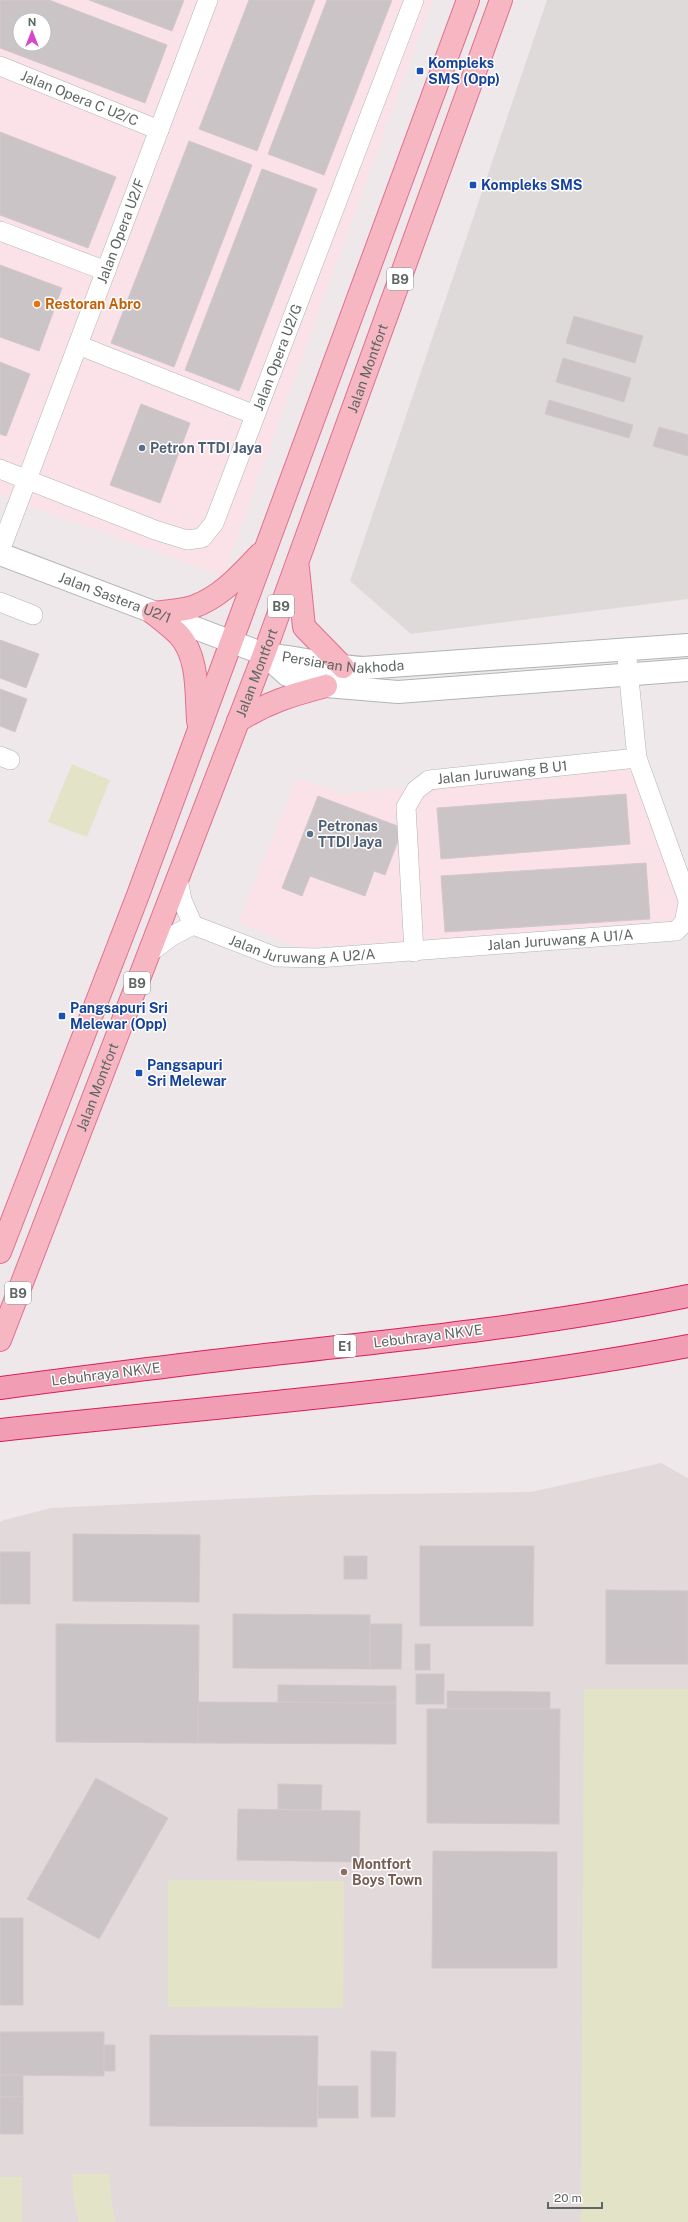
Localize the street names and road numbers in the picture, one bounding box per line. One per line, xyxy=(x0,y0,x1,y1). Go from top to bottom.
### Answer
street label: Jalan Opera C U2/C xyxy=(19,67,141,129)
street label: Jalan Opera U2/F xyxy=(94,176,148,286)
road number: B9 xyxy=(387,268,413,290)
street label: Jalan Opera U2/G xyxy=(250,302,305,413)
street label: Jalan Montfort xyxy=(344,321,391,415)
street label: Jalan Sastera U2/1 xyxy=(57,569,173,626)
road number: B9 xyxy=(268,595,294,617)
street label: Jalan Montfort xyxy=(233,626,281,719)
street label: Persiaran Nakhoda xyxy=(281,648,405,676)
street label: Jalan Juruwang B U1 xyxy=(436,757,568,787)
street label: Jalan Juruwang A U1/A xyxy=(487,926,634,953)
street label: Jalan Juruwang A U2/A xyxy=(227,932,376,966)
road number: B9 xyxy=(124,972,150,994)
street label: Jalan Montfort xyxy=(73,1041,122,1134)
road number: B9 xyxy=(5,1282,31,1304)
street label: Lebuhraya NKVE xyxy=(372,1321,484,1351)
road number: E1 xyxy=(334,1335,356,1357)
street label: Lebuhraya NKVE xyxy=(50,1359,162,1389)

